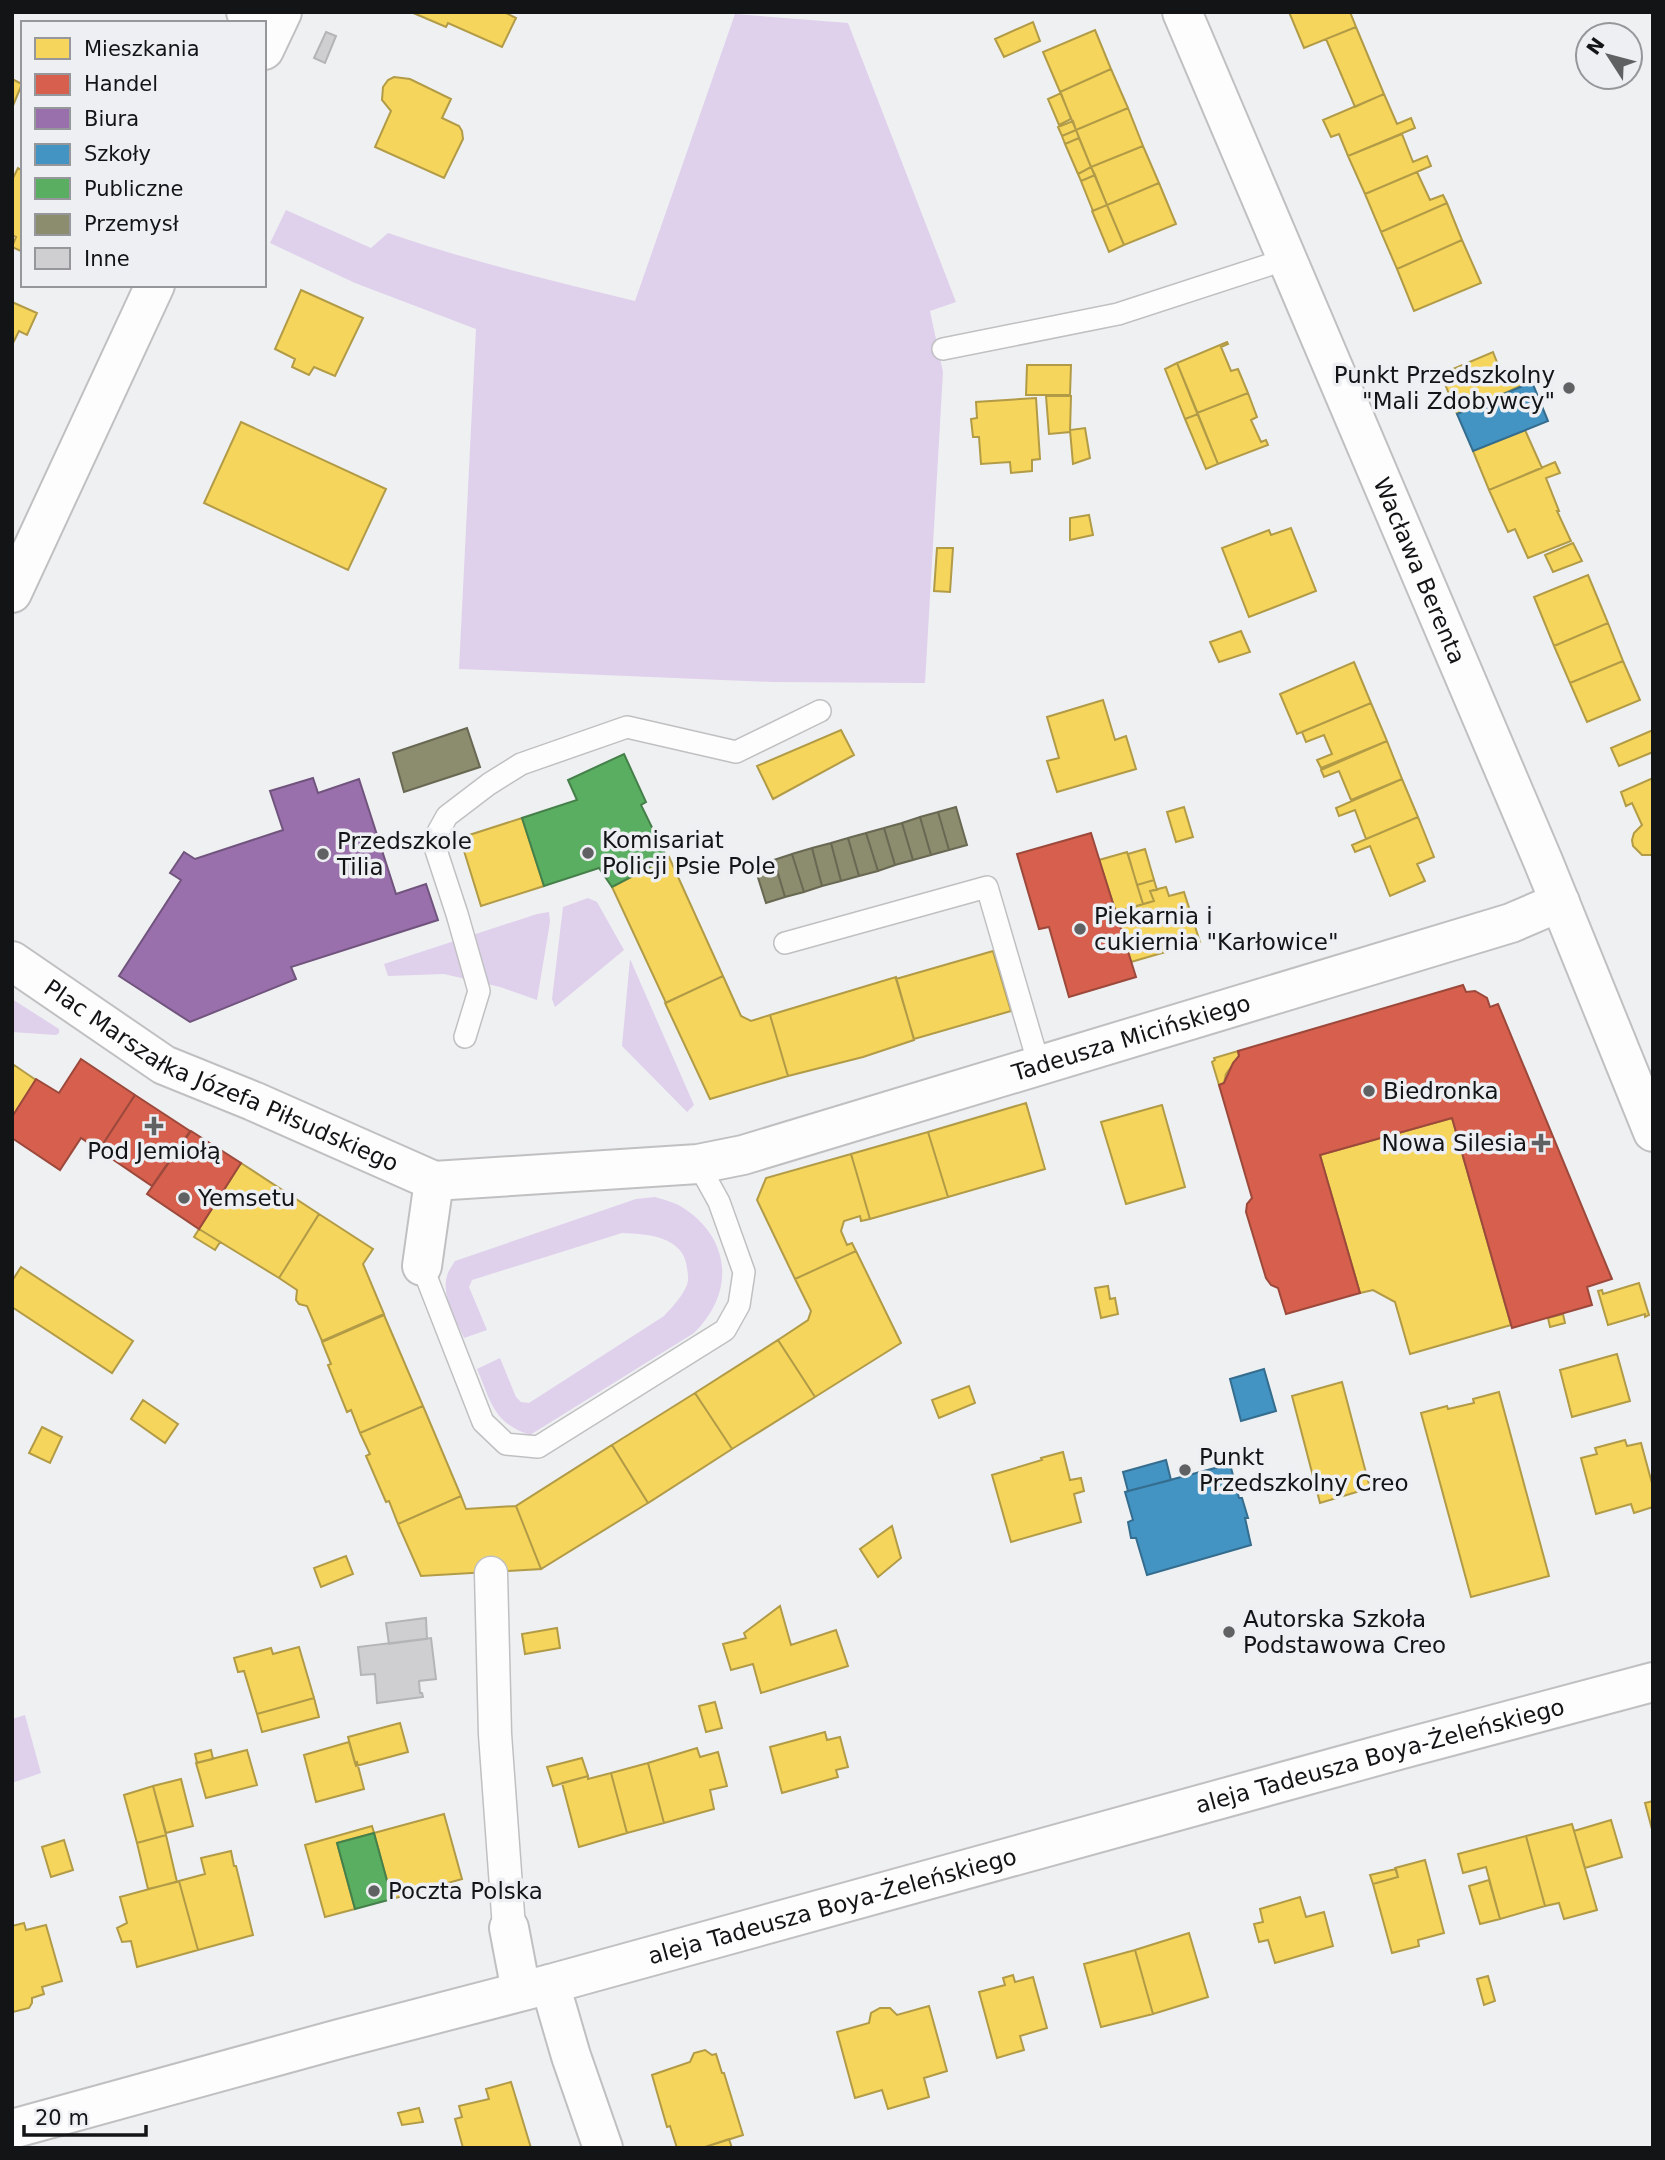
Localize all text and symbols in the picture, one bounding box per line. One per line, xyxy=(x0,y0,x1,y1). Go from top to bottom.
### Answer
legend xyxy=(21,21,266,287)
north arrow xyxy=(1574,21,1644,91)
text: N xyxy=(1582,33,1609,59)
text: Mieszkania xyxy=(84,37,200,61)
text: Handel xyxy=(84,72,158,96)
text: Biura xyxy=(84,107,139,131)
text: Szkoły xyxy=(84,142,151,166)
text: Publiczne xyxy=(84,177,183,201)
text: Przemysł xyxy=(84,212,179,236)
text: Inne xyxy=(84,247,130,271)
place label: Punkt Przedszkolny "Mali Zdobywcy" xyxy=(1334,362,1555,414)
marker: Punkt Przedszkolny "Mali Zdobywcy" xyxy=(1561,380,1577,396)
street label: Wacława Berenta xyxy=(1368,474,1471,668)
place label: Komisariat Policji Psie Pole xyxy=(602,827,776,879)
place label: Przedszkole Tilia xyxy=(336,828,472,880)
marker: Komisariat Policji Psie Pole xyxy=(580,845,596,861)
marker: Przedszkole Tilia xyxy=(315,846,331,862)
place label: Piekarnia i cukiernia "Karłowice" xyxy=(1094,903,1339,955)
marker: Piekarnia i cukiernia "Karłowice" xyxy=(1072,921,1088,937)
street label: Plac Marszałka Józefa Piłsudskiego xyxy=(40,974,402,1177)
street label: Tadeusza Micińskiego xyxy=(1008,989,1254,1086)
place label: Biedronka xyxy=(1383,1078,1499,1104)
marker: Biedronka xyxy=(1361,1083,1377,1099)
marker: Pod Jemiołą xyxy=(146,1118,162,1134)
place label: Nowa Silesia xyxy=(1382,1130,1527,1156)
marker: Nowa Silesia xyxy=(1533,1135,1549,1151)
place label: Pod Jemiołą xyxy=(87,1138,221,1164)
place label: Yemsetu xyxy=(197,1185,295,1211)
marker: Yemsetu xyxy=(176,1190,192,1206)
place label: Punkt Przedszkolny Creo xyxy=(1199,1444,1409,1496)
marker: Punkt Przedszkolny Creo xyxy=(1177,1462,1193,1478)
place label: Autorska Szkoła Podstawowa Creo xyxy=(1243,1606,1446,1658)
marker: Autorska Szkoła Podstawowa Creo xyxy=(1221,1624,1237,1640)
street label: aleja Tadeusza Boya-Żeleńskiego xyxy=(1193,1693,1567,1818)
street label: aleja Tadeusza Boya-Żeleńskiego xyxy=(645,1843,1019,1969)
place label: Poczta Polska xyxy=(388,1878,543,1904)
marker: Poczta Polska xyxy=(366,1883,382,1899)
scale bar xyxy=(24,2094,147,2138)
text: 20 m xyxy=(35,2106,89,2130)

